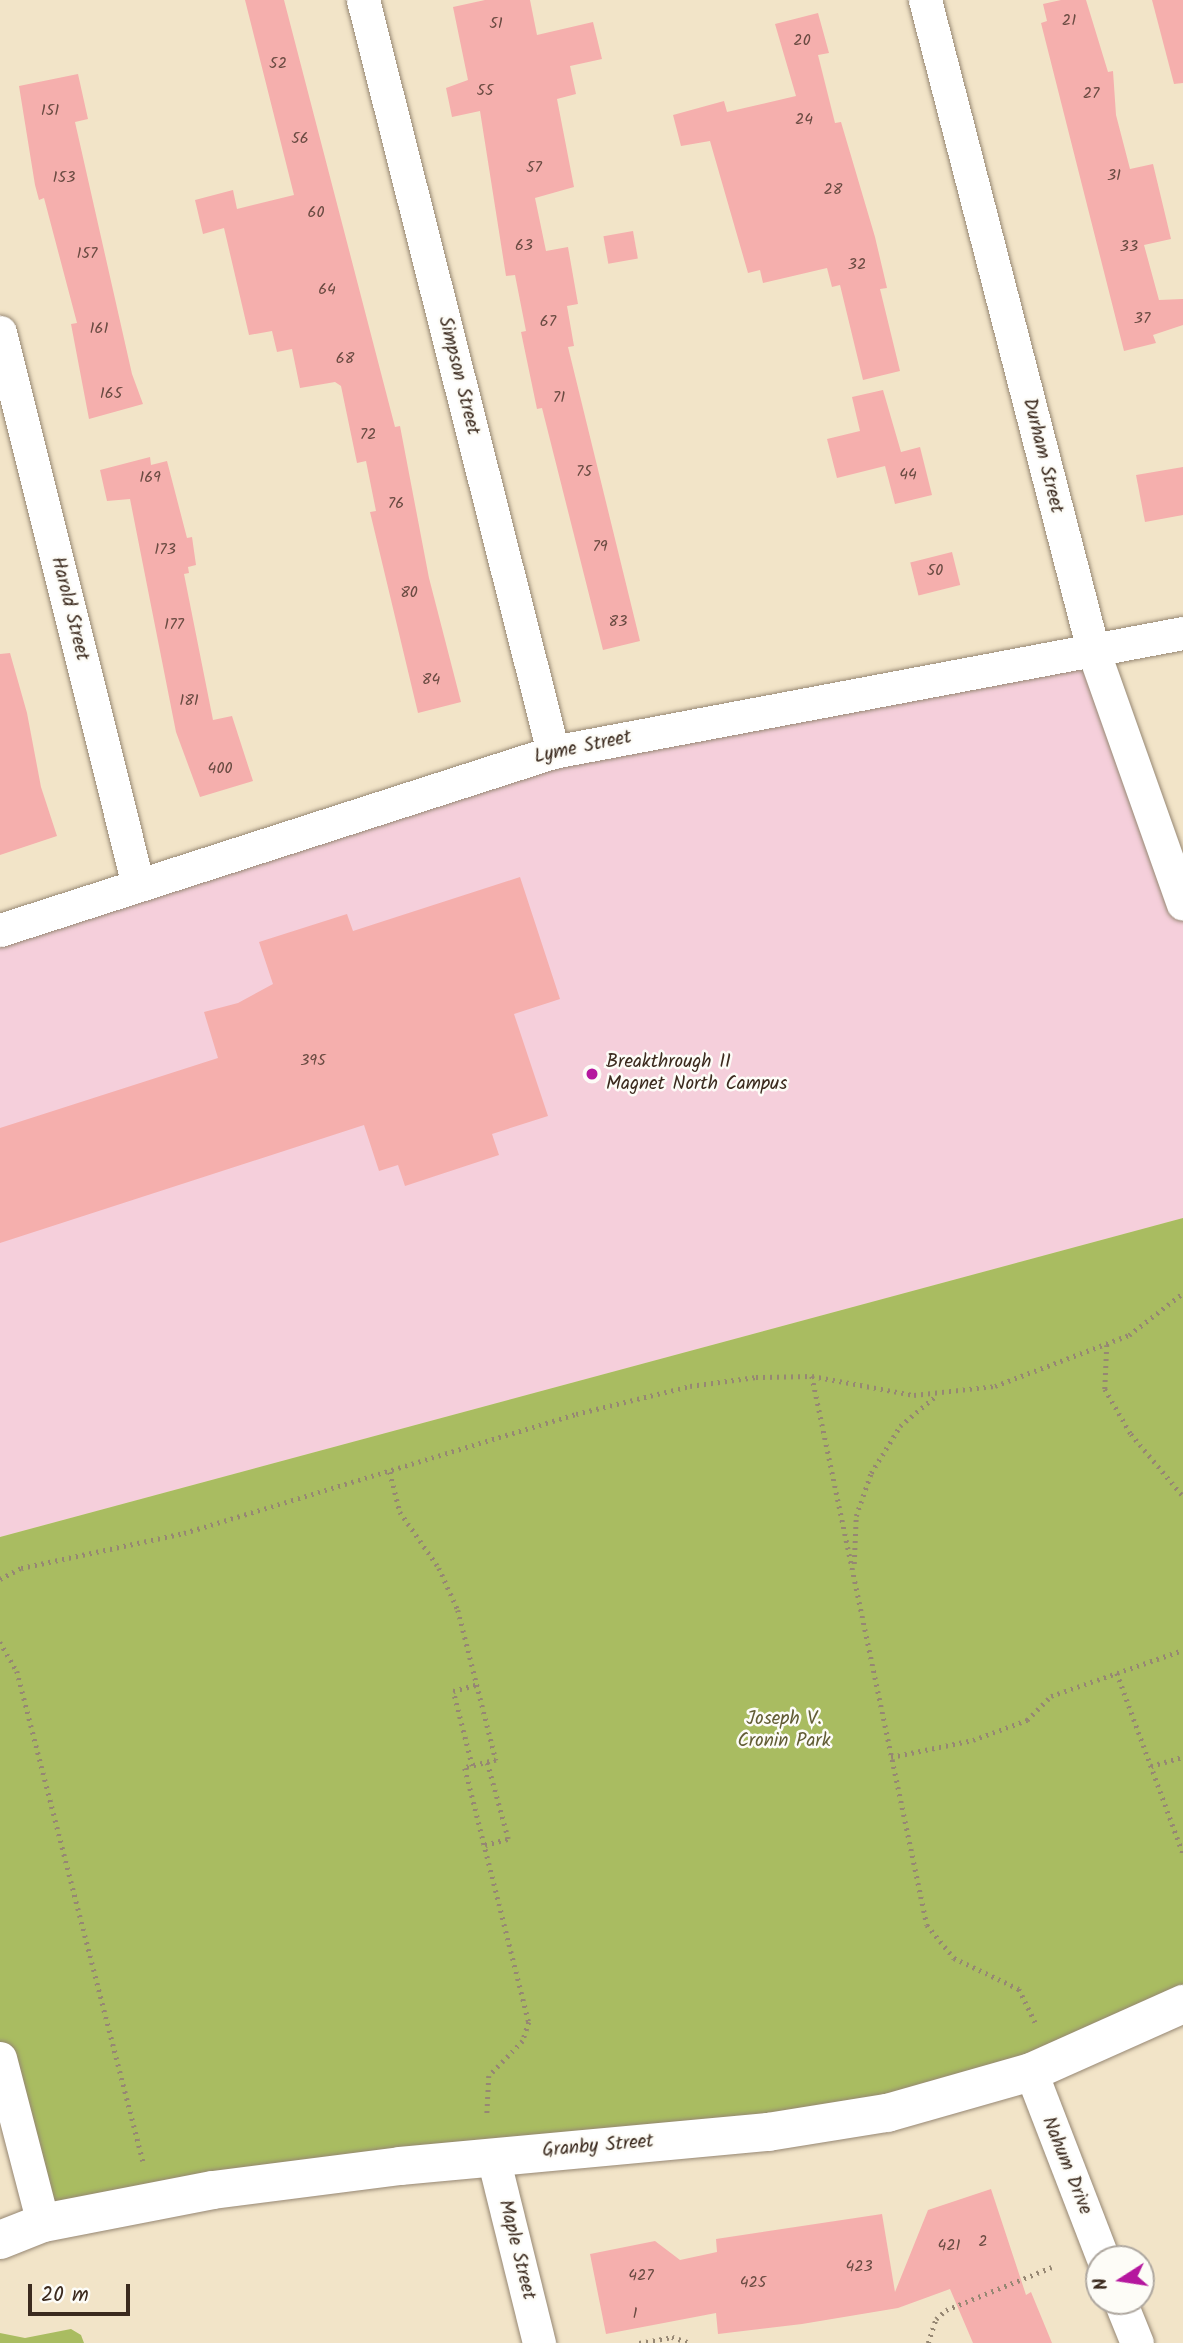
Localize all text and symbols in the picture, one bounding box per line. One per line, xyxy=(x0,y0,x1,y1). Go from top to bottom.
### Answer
house number: 21 xyxy=(1062,11,1076,31)
house number: 51 xyxy=(489,14,503,34)
house number: 20 xyxy=(793,31,811,51)
house number: 52 xyxy=(269,54,287,74)
house number: 55 xyxy=(476,81,494,101)
house number: 27 xyxy=(1083,84,1099,104)
house number: 151 xyxy=(41,101,59,121)
house number: 24 xyxy=(795,110,813,130)
house number: 56 xyxy=(291,129,309,149)
house number: 57 xyxy=(526,158,542,178)
house number: 31 xyxy=(1107,166,1121,186)
house number: 153 xyxy=(53,168,75,188)
house number: 28 xyxy=(824,180,842,200)
house number: 60 xyxy=(308,203,324,223)
house number: 63 xyxy=(515,236,533,256)
house number: 33 xyxy=(1120,237,1138,257)
house number: 157 xyxy=(77,244,97,264)
house number: 32 xyxy=(848,255,866,275)
house number: 64 xyxy=(318,280,336,300)
house number: 37 xyxy=(1134,309,1150,329)
house number: 67 xyxy=(540,312,556,332)
street label: Simpson Street xyxy=(432,314,484,438)
house number: 161 xyxy=(90,319,108,339)
house number: 68 xyxy=(336,349,354,369)
house number: 165 xyxy=(100,384,122,404)
house number: 71 xyxy=(553,388,565,408)
street label: Durham Street xyxy=(1017,396,1067,516)
house number: 72 xyxy=(360,425,376,445)
house number: 75 xyxy=(576,462,592,482)
house number: 44 xyxy=(899,465,917,485)
house number: 169 xyxy=(139,468,161,488)
house number: 76 xyxy=(388,494,404,514)
house number: 79 xyxy=(592,537,608,557)
house number: 173 xyxy=(154,540,176,560)
street label: Harold Street xyxy=(45,555,93,663)
house number: 50 xyxy=(927,561,943,581)
house number: 80 xyxy=(400,583,418,603)
house number: 83 xyxy=(609,612,627,632)
house number: 177 xyxy=(164,615,184,635)
house number: 84 xyxy=(422,670,440,690)
house number: 181 xyxy=(179,691,199,711)
street label: Lyme Street xyxy=(532,727,634,769)
house number: 400 xyxy=(208,759,232,779)
house number: 395 xyxy=(300,1051,326,1071)
place label: Breakthrough II Magnet North Campus xyxy=(606,1052,787,1096)
marker: Breakthrough II Magnet North Campus xyxy=(584,1066,600,1082)
park label: Joseph V. Cronin Park xyxy=(737,1709,831,1753)
street label: Nahum Drive xyxy=(1036,2114,1096,2218)
street label: Granby Street xyxy=(541,2131,655,2163)
street label: Maple Street xyxy=(493,2198,539,2302)
house number: 2 xyxy=(978,2232,988,2252)
house number: 421 xyxy=(937,2236,961,2256)
north arrow xyxy=(1085,2245,1155,2315)
house number: 423 xyxy=(845,2257,873,2277)
house number: 427 xyxy=(628,2266,654,2286)
scale bar xyxy=(32,2270,133,2314)
house number: 425 xyxy=(740,2273,766,2293)
text: N xyxy=(1085,2275,1117,2293)
text: 20 m xyxy=(41,2279,89,2312)
house number: 1 xyxy=(632,2304,638,2324)

